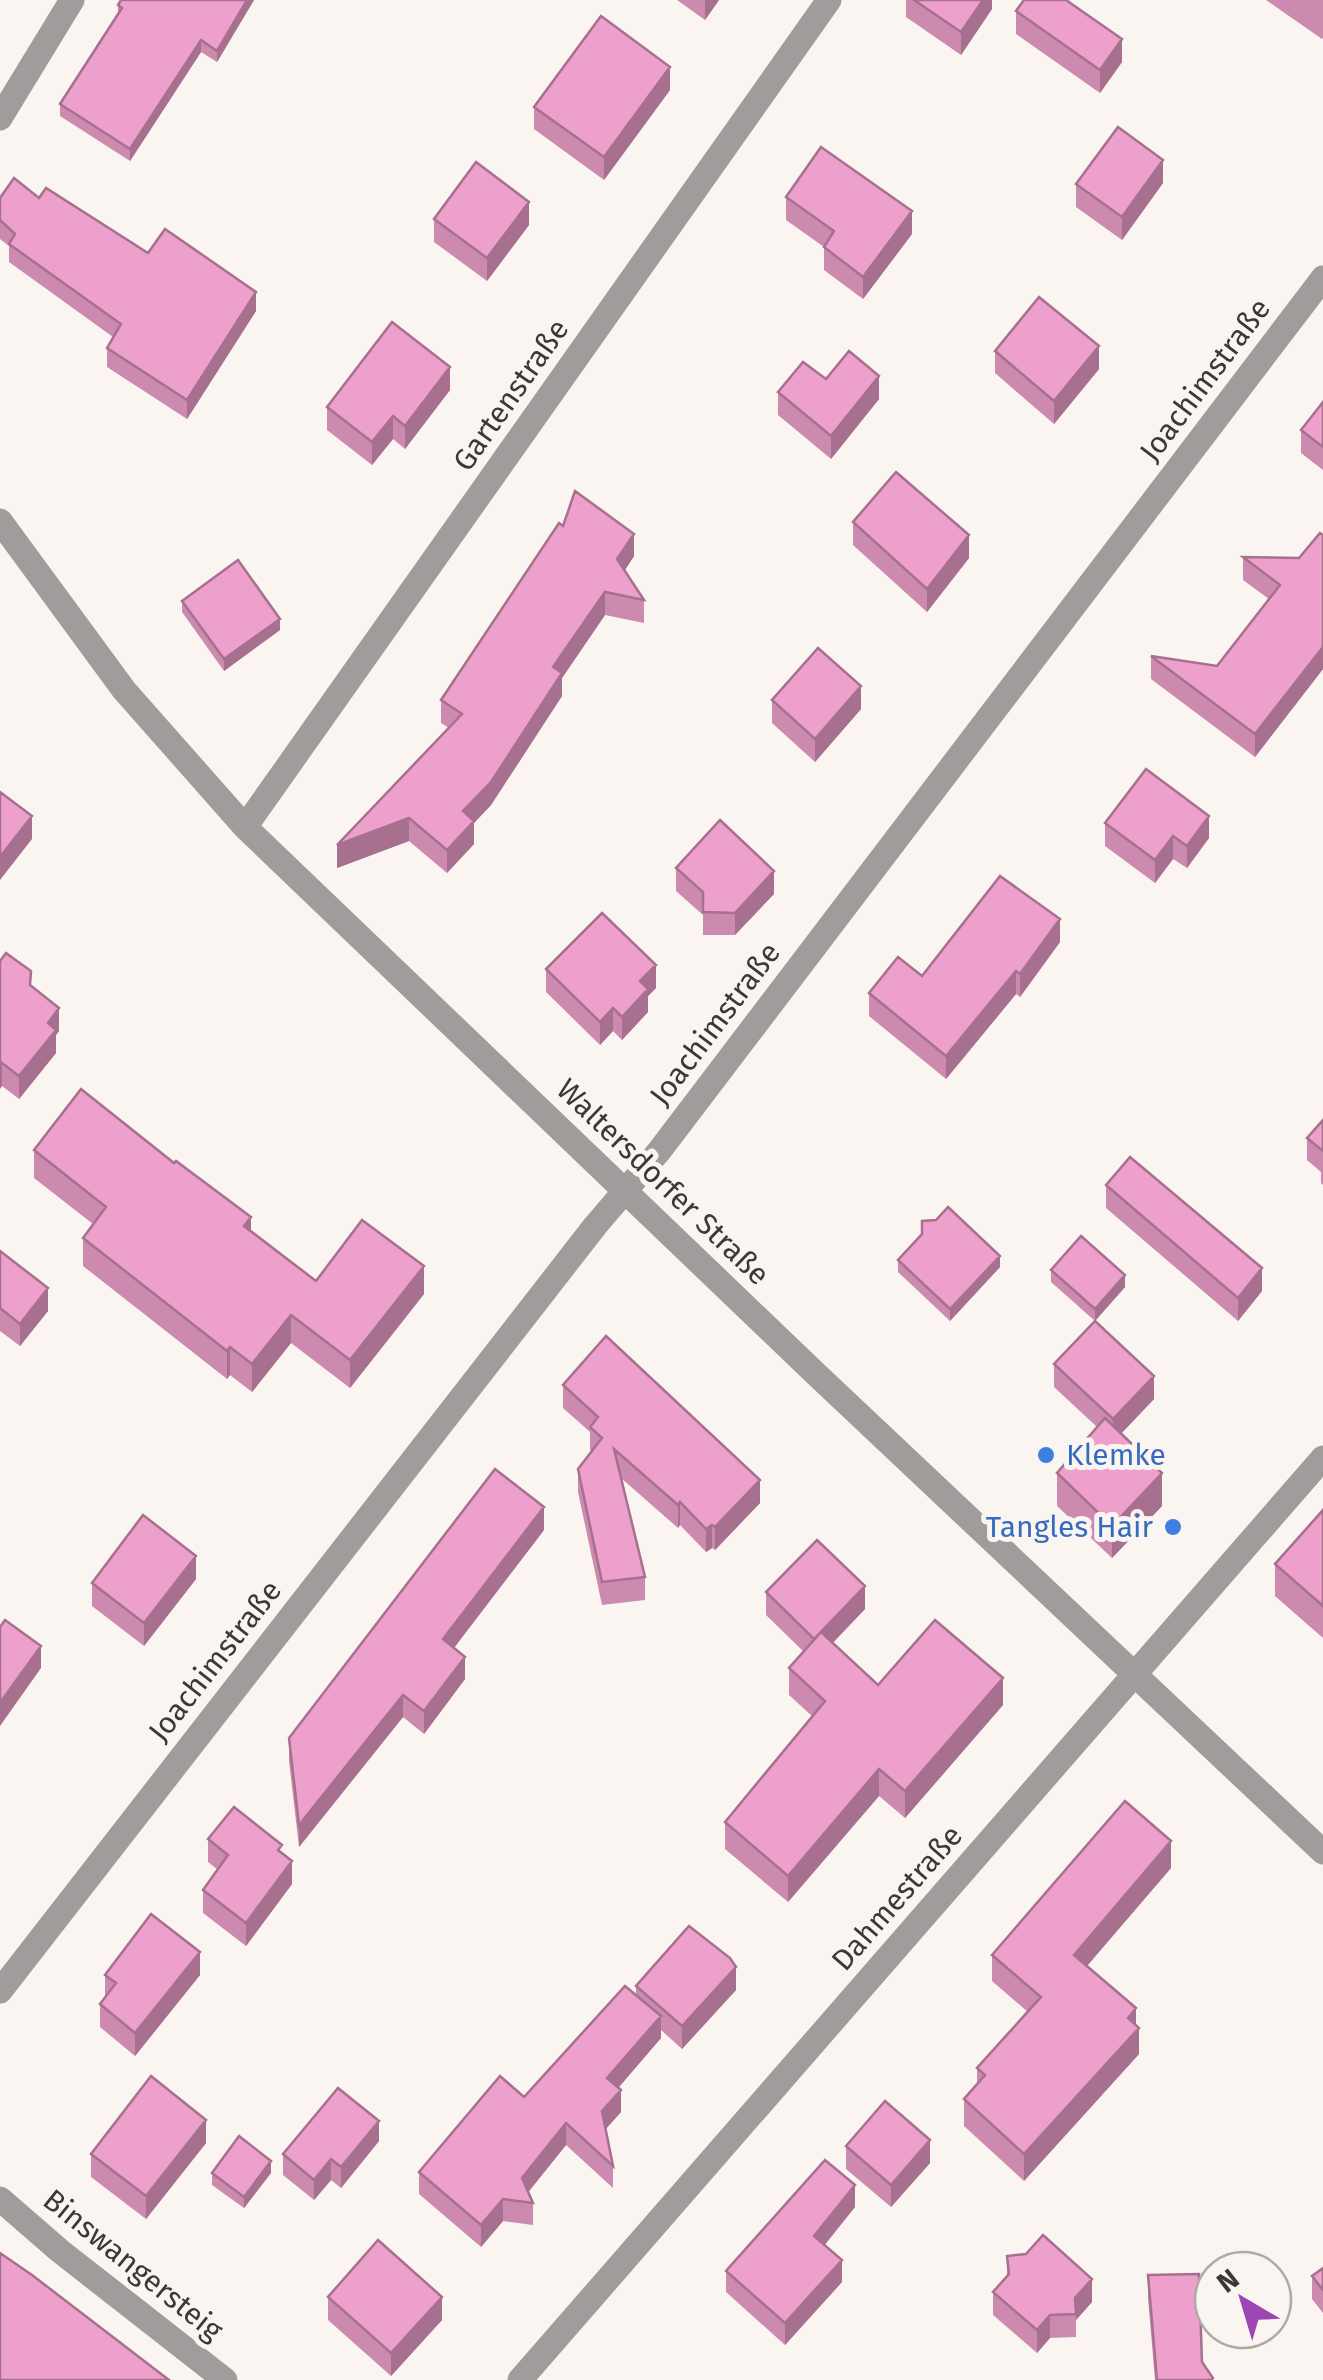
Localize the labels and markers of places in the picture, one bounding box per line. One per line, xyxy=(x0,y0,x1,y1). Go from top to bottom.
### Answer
place label: Klemke xyxy=(1066,1437,1166,1473)
marker: Klemke xyxy=(1035,1444,1057,1466)
place label: Tangles Hair xyxy=(986,1509,1153,1545)
marker: Tangles Hair xyxy=(1162,1516,1184,1538)

